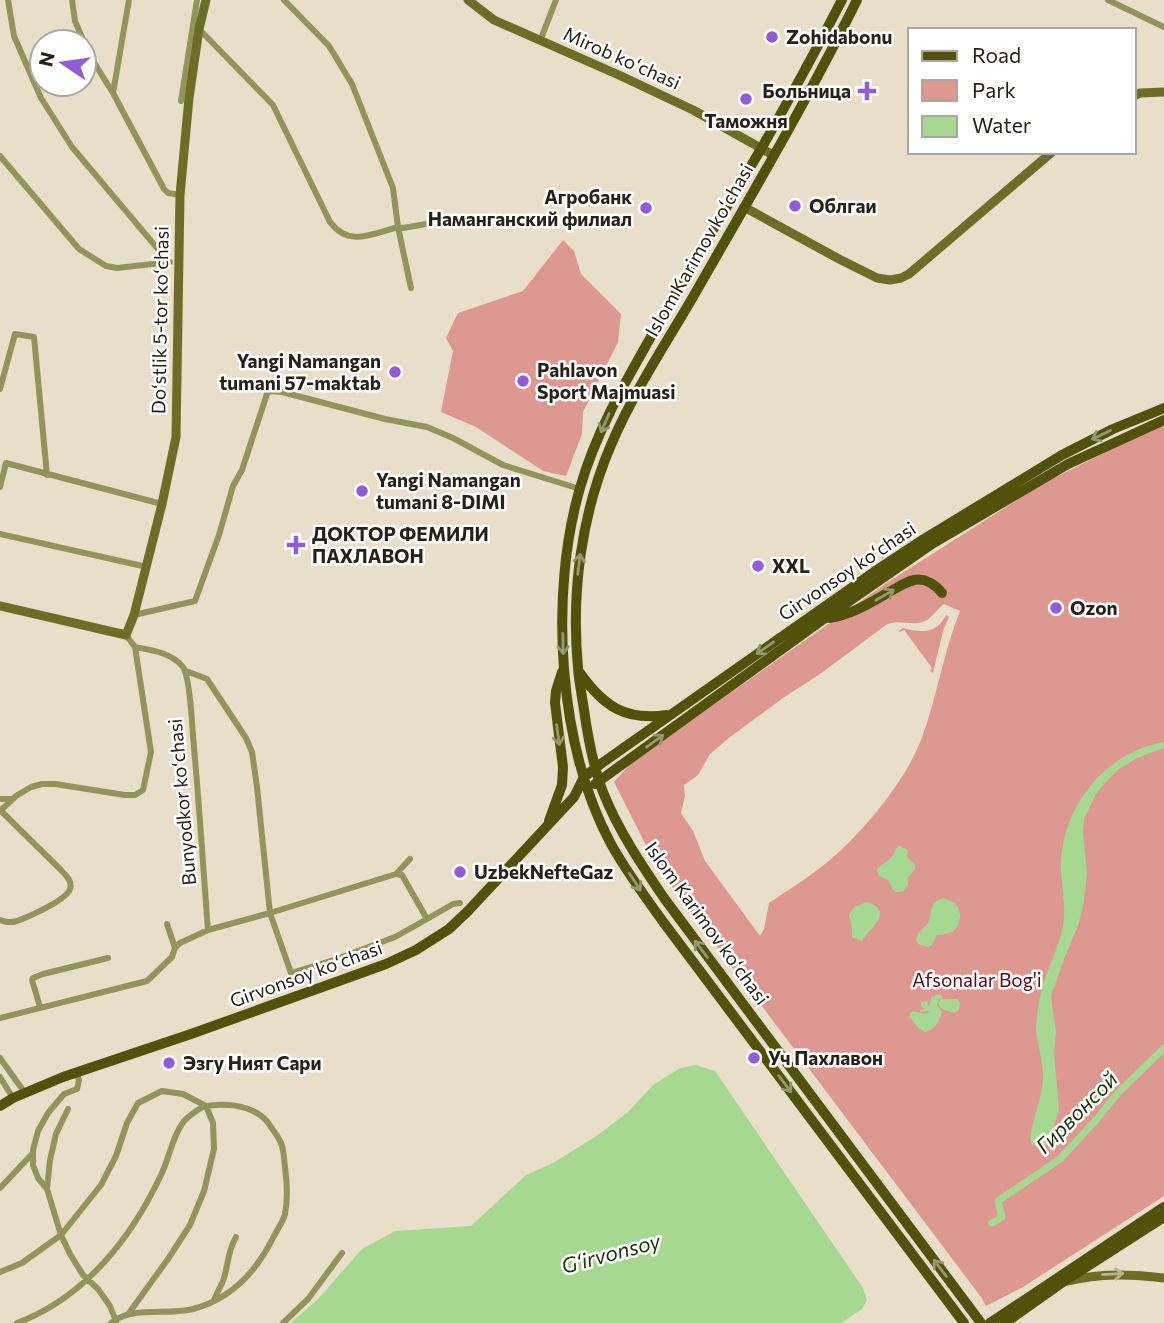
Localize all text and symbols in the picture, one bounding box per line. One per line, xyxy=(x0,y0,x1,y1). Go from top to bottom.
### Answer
street label: Mirob koʻchasi xyxy=(560,21,684,94)
place label: Zohidabonu xyxy=(786,25,892,48)
north arrow xyxy=(28,28,98,98)
legend xyxy=(908,28,1136,154)
marker: Zohidabonu xyxy=(764,29,780,45)
text: Road xyxy=(972,42,1021,67)
text: N xyxy=(33,50,59,69)
text: Park xyxy=(972,77,1016,102)
place label: Больница xyxy=(762,79,851,102)
marker: Больница xyxy=(857,81,877,101)
marker: Таможня xyxy=(738,91,754,107)
place label: Таможня xyxy=(704,109,788,132)
text: Water xyxy=(972,112,1031,137)
street label: Islom Karimov koʻchasi xyxy=(640,159,757,340)
place label: Агробанк Наманганский филиал xyxy=(428,185,632,230)
place label: Облгаи xyxy=(809,194,877,217)
marker: Облгаи xyxy=(787,198,803,214)
marker: Агробанк Наманганский филиал xyxy=(638,200,654,216)
street label: Doʻstlik 5-tor koʻchasi xyxy=(146,226,173,414)
place label: Yangi Namangan tumani 57-maktab xyxy=(219,349,381,394)
place label: Pahlavon Sport Majmuasi xyxy=(537,358,675,403)
marker: Yangi Namangan tumani 57-maktab xyxy=(387,364,403,380)
marker: Pahlavon Sport Majmuasi xyxy=(515,373,531,389)
one-way arrow xyxy=(598,411,611,433)
one-way arrow xyxy=(1091,429,1112,443)
place label: Yangi Namangan tumani 8-DIMI xyxy=(376,468,521,513)
marker: Yangi Namangan tumani 8-DIMI xyxy=(354,483,370,499)
street label: Girvonsoy koʻchasi xyxy=(774,516,920,625)
place label: ДОКТОР ФЕМИЛИ ПАХЛАВОН xyxy=(312,522,489,567)
marker: ДОКТОР ФЕМИЛИ ПАХЛАВОН xyxy=(286,535,306,555)
one-way arrow xyxy=(573,553,586,576)
place label: XXL xyxy=(772,554,810,577)
marker: XXL xyxy=(750,558,766,574)
one-way arrow xyxy=(875,587,895,601)
place label: Ozon xyxy=(1070,596,1118,619)
marker: Ozon xyxy=(1048,600,1064,616)
one-way arrow xyxy=(556,632,570,655)
one-way arrow xyxy=(756,641,775,655)
street label: Bunyodkor koʻchasi xyxy=(163,718,200,886)
one-way arrow xyxy=(552,723,565,745)
one-way arrow xyxy=(645,734,664,749)
street label: Islom Karimov koʻchasi xyxy=(641,837,774,1009)
place label: UzbekNefteGaz xyxy=(474,860,614,883)
marker: UzbekNefteGaz xyxy=(452,864,468,880)
one-way arrow xyxy=(628,871,642,891)
street label: Girvonsoy koʻchasi xyxy=(226,935,385,1012)
one-way arrow xyxy=(694,940,709,958)
park label: Afsonalar Bog'i xyxy=(912,968,1042,991)
place label: Уч Пахлавон xyxy=(768,1046,883,1069)
marker: Уч Пахлавон xyxy=(746,1050,762,1066)
place label: Эзгу Ният Сари xyxy=(183,1051,322,1074)
marker: Эзгу Ният Сари xyxy=(161,1055,177,1071)
water label: Гирвонсой xyxy=(1030,1066,1122,1158)
one-way arrow xyxy=(777,1074,792,1093)
water label: G‘irvonsoy xyxy=(558,1227,664,1278)
one-way arrow xyxy=(933,1259,947,1278)
one-way arrow xyxy=(1101,1268,1124,1281)

